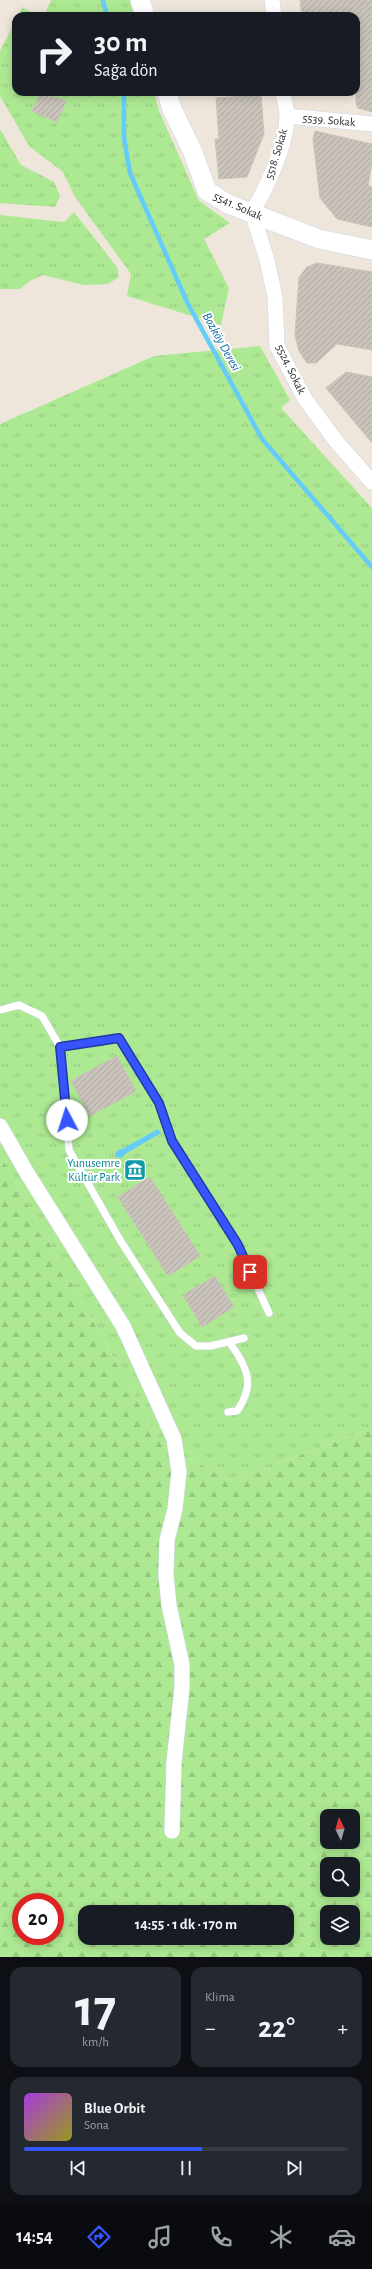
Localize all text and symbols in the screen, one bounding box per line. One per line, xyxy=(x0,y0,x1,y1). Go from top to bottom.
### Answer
icon: right xyxy=(28,28,80,80)
text: 30 m xyxy=(94,29,147,57)
text: Sağa dön xyxy=(94,62,158,80)
street label: 5539. Sokak xyxy=(302,112,356,128)
street label: 5518. Sokak xyxy=(263,127,290,181)
street label: 5541. Sokak xyxy=(212,190,265,222)
water label: Bozköy Deresi xyxy=(200,311,242,373)
street label: 5524. Sokak xyxy=(274,342,308,396)
position arrow xyxy=(46,1099,88,1141)
place label: Yunusemre Kültür Park xyxy=(67,1157,121,1183)
museum icon: Yunusemre Kültür Park xyxy=(122,1157,148,1183)
pin xyxy=(233,1255,267,1289)
icon: arrive xyxy=(239,1261,261,1283)
north arrow xyxy=(320,1809,360,1849)
map controls xyxy=(320,1809,360,1945)
button: search xyxy=(320,1857,360,1897)
speed limit sign: 20 xyxy=(12,1893,64,1945)
button: layers xyxy=(320,1905,360,1945)
text: 14:55 · 1 dk · 170 m xyxy=(135,1917,237,1932)
text: 17 xyxy=(75,1983,116,2035)
text: Klima xyxy=(205,1991,235,2004)
text: 22° xyxy=(258,2013,295,2043)
text: − xyxy=(205,2017,216,2039)
text: + xyxy=(337,2017,348,2039)
text: km/h xyxy=(82,2036,109,2049)
text: Blue Orbit xyxy=(84,2101,145,2116)
text: Sona xyxy=(84,2119,109,2132)
icon: previous xyxy=(67,2157,89,2179)
icon: pause xyxy=(175,2157,197,2179)
icon: next xyxy=(283,2157,305,2179)
icon: directions xyxy=(85,2223,113,2251)
icon: music xyxy=(146,2223,174,2251)
icon: phone xyxy=(207,2223,235,2251)
icon: climate xyxy=(267,2223,295,2251)
icon: car xyxy=(328,2223,356,2251)
text: 14:54 xyxy=(16,2228,53,2246)

